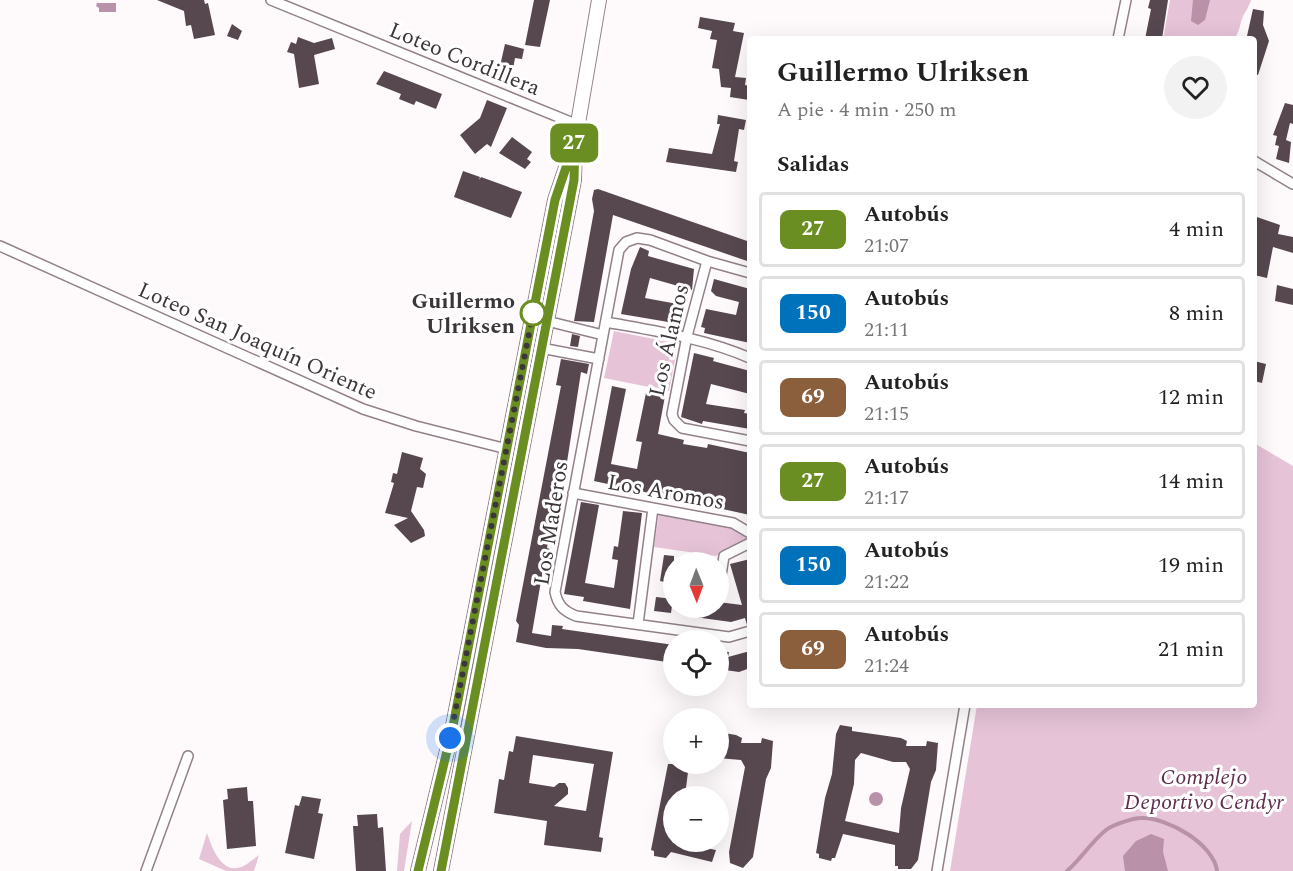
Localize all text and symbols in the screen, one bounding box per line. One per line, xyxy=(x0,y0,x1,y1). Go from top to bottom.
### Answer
street label: Loteo Cordillera xyxy=(384,14,545,105)
text: Guillermo Ulriksen xyxy=(777,51,1029,94)
button: heart xyxy=(1164,56,1227,119)
text: A pie · 4 min · 250 m xyxy=(777,95,956,125)
line badge: 27 xyxy=(547,124,601,162)
text: 27 xyxy=(562,127,586,159)
text: Salidas xyxy=(777,148,849,181)
text: Autobús xyxy=(864,198,949,231)
text: 27 xyxy=(801,213,825,245)
text: 4 min xyxy=(1169,213,1224,246)
text: 21:07 xyxy=(864,231,909,261)
street label: Loteo San Joaquín Oriente xyxy=(132,274,382,409)
street label: Los Álamos xyxy=(640,281,698,400)
text: Autobús xyxy=(864,282,949,315)
place label: Guillermo Ulriksen xyxy=(412,285,515,343)
text: 150 xyxy=(795,297,831,329)
text: 8 min xyxy=(1169,297,1224,330)
marker: Guillermo Ulriksen xyxy=(520,300,546,326)
text: 21:11 xyxy=(864,315,909,345)
text: Autobús xyxy=(864,366,949,399)
text: 69 xyxy=(801,381,825,413)
text: 12 min xyxy=(1158,381,1224,414)
text: 21:15 xyxy=(864,399,909,429)
text: Autobús xyxy=(864,450,949,483)
street label: Los Maderos xyxy=(525,459,578,588)
text: 27 xyxy=(801,465,825,497)
text: 14 min xyxy=(1158,465,1224,498)
street label: Los Aromos xyxy=(605,466,727,519)
text: 21:17 xyxy=(864,483,909,513)
text: Autobús xyxy=(864,534,949,567)
text: 150 xyxy=(795,549,831,581)
text: 19 min xyxy=(1158,549,1224,582)
north arrow xyxy=(663,552,729,618)
map controls xyxy=(663,552,729,852)
text: 21:22 xyxy=(864,567,909,597)
text: Autobús xyxy=(864,618,949,651)
button: locate xyxy=(663,630,729,696)
text: 69 xyxy=(801,633,825,665)
text: 21 min xyxy=(1158,633,1224,666)
text: 21:24 xyxy=(864,651,909,681)
button: + xyxy=(663,708,729,774)
your location xyxy=(435,723,465,753)
park label: Complejo Deportivo Cendyr xyxy=(1124,761,1284,819)
button: − xyxy=(663,786,729,852)

